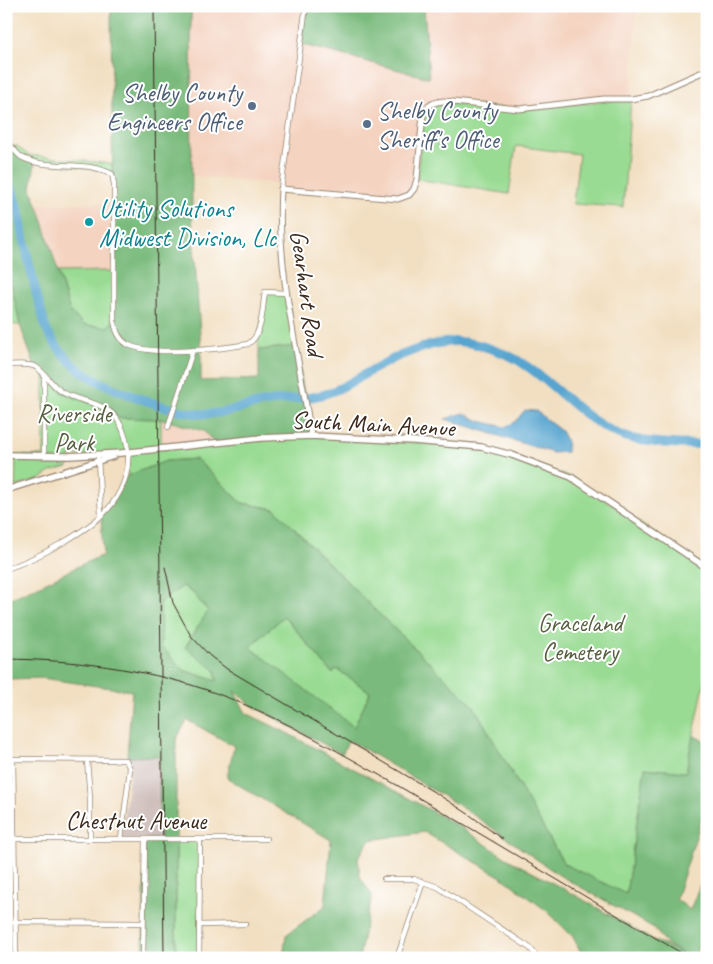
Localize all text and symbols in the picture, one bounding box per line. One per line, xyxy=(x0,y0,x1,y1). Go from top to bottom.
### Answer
place label: Shelby County Engineers Office xyxy=(107,77,244,138)
place label: Shelby County Sheriff's Office xyxy=(377,95,501,156)
marker: Shelby County Engineers Office xyxy=(246,100,258,112)
marker: Shelby County Sheriff's Office xyxy=(361,118,373,130)
place label: Utility Solutions Midwest Division, Llc xyxy=(99,193,277,254)
marker: Utility Solutions Midwest Division, Llc xyxy=(83,216,95,228)
street label: Gearhart Road xyxy=(282,228,332,362)
park label: Riverside Park xyxy=(37,398,113,459)
street label: South Main Avenue xyxy=(291,404,457,444)
park label: Graceland Cemetery xyxy=(538,607,626,668)
street label: Chestnut Avenue xyxy=(66,805,208,837)

